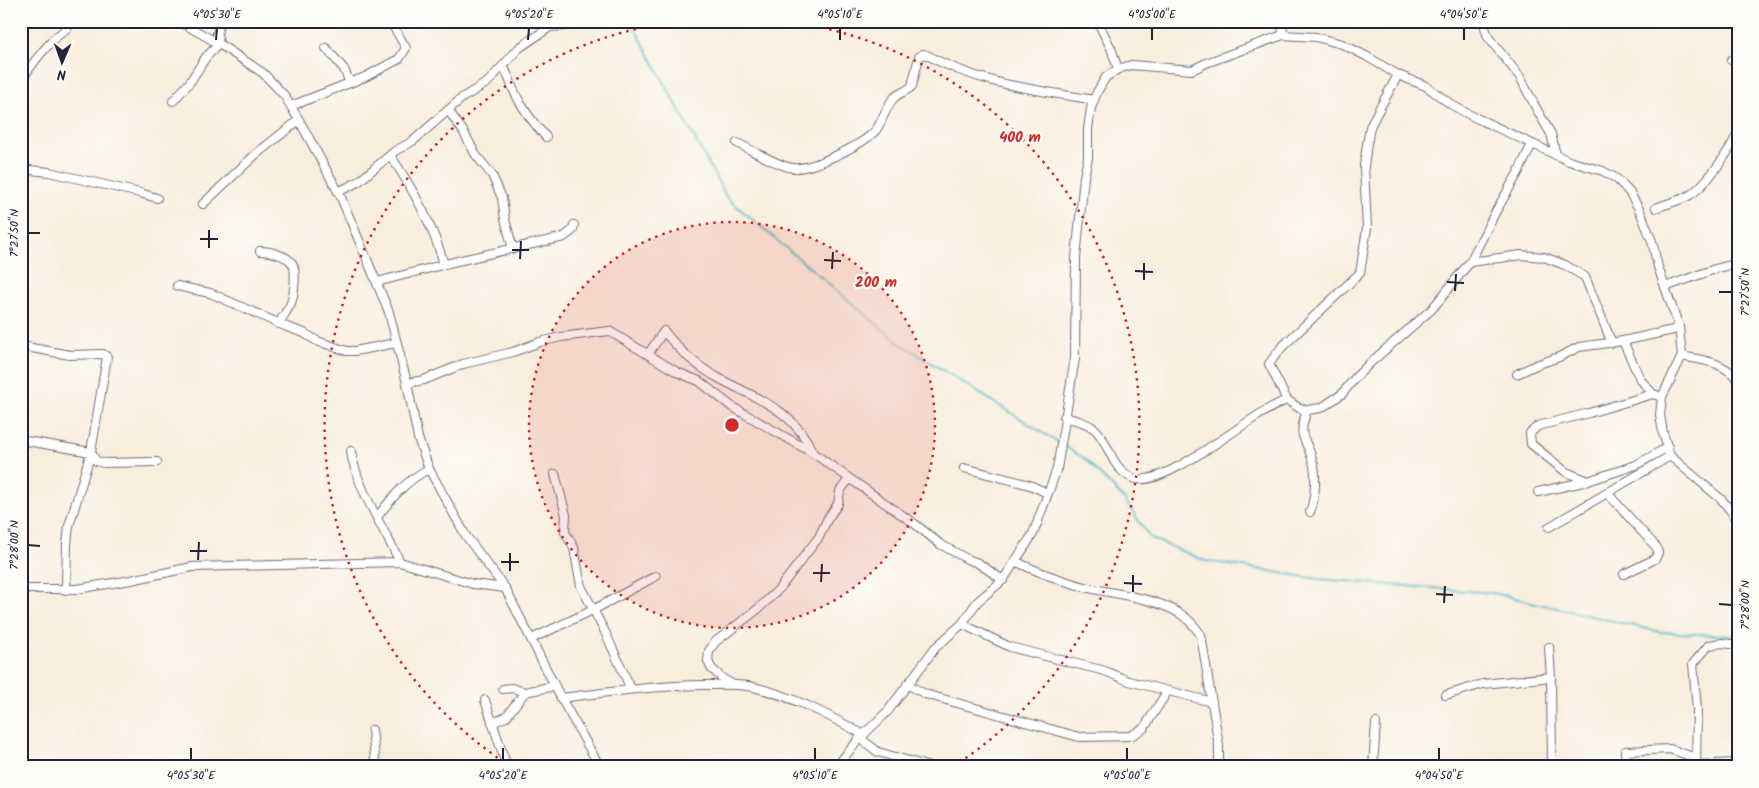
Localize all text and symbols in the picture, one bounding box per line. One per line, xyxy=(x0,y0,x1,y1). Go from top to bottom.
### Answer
text: 4°05'30"E xyxy=(193,5,242,24)
text: 4°05'20"E xyxy=(505,5,554,24)
text: 4°05'10"E xyxy=(817,5,864,24)
text: 4°05'00"E xyxy=(1128,5,1177,24)
text: 4°04'50"E xyxy=(1440,5,1489,24)
north arrow xyxy=(38,38,88,88)
text: N xyxy=(57,63,66,85)
text: 400 m xyxy=(999,126,1041,150)
text: 7°27'50"N xyxy=(5,209,24,257)
text: 7°27'50"N xyxy=(1736,268,1755,316)
text: 200 m xyxy=(855,271,897,295)
centre of rings xyxy=(723,416,741,434)
text: 7°28'00"N xyxy=(5,520,24,570)
text: 7°28'00"N xyxy=(1736,580,1755,630)
text: 4°05'30"E xyxy=(167,766,216,785)
text: 4°05'20"E xyxy=(479,766,528,785)
text: 4°05'10"E xyxy=(792,766,839,785)
text: 4°05'00"E xyxy=(1103,766,1152,785)
text: 4°04'50"E xyxy=(1415,766,1464,785)

